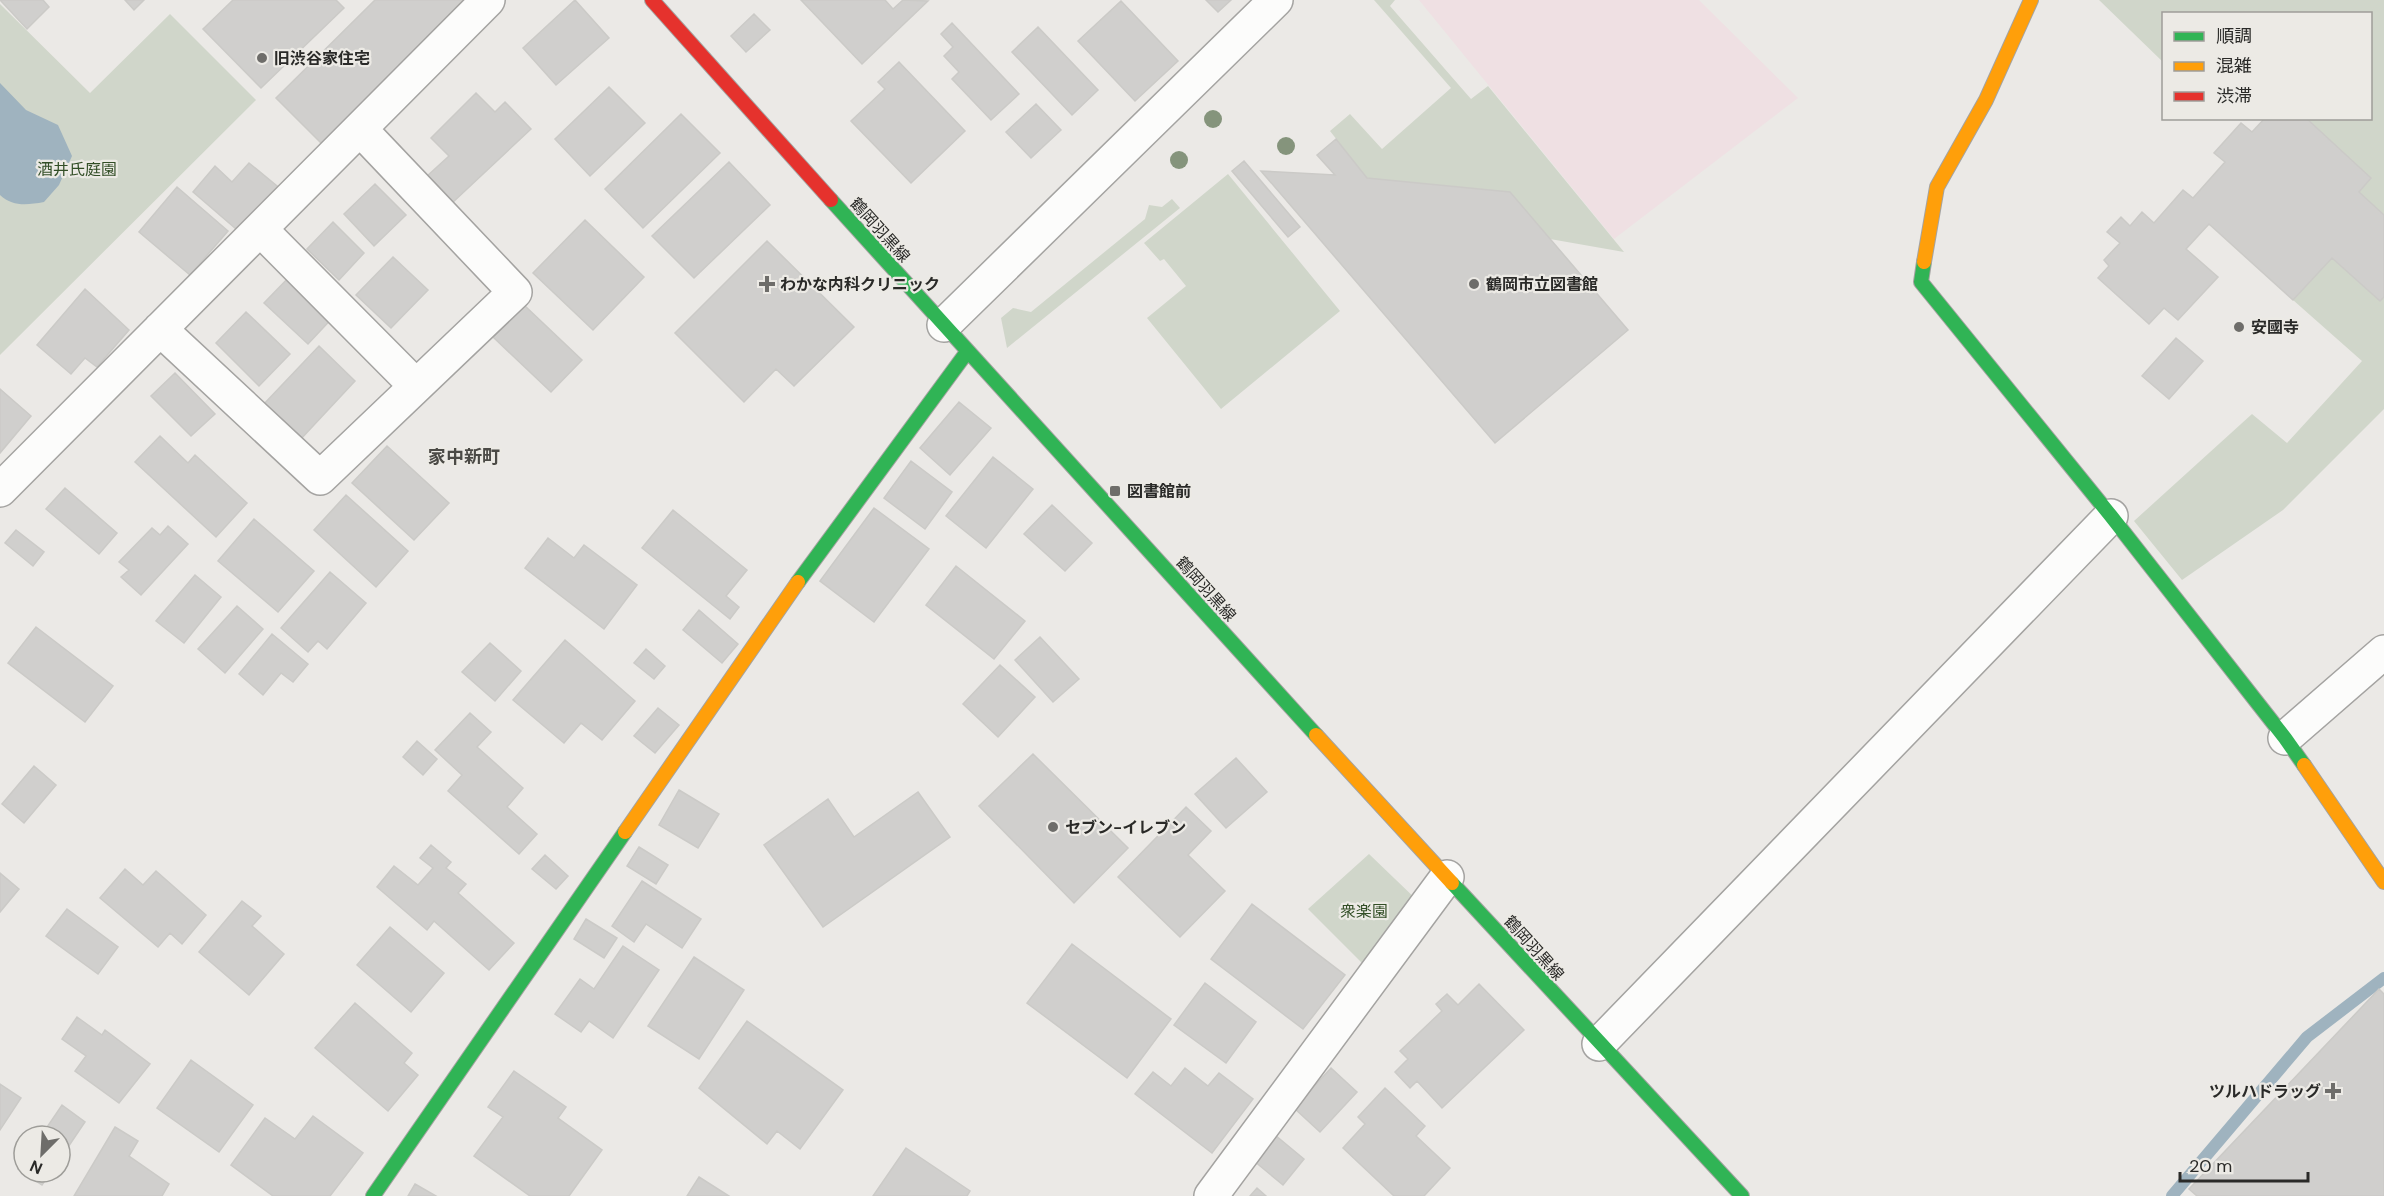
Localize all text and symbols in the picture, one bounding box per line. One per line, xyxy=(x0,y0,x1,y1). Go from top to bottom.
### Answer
legend xyxy=(2162,12,2372,120)
text: 順調 xyxy=(2216,24,2252,48)
place label: 旧渋谷家住宅 xyxy=(274,48,370,69)
marker: 旧渋谷家住宅 xyxy=(255,51,269,65)
text: 混雑 xyxy=(2216,54,2252,78)
text: 渋滞 xyxy=(2216,84,2252,108)
park label: 酒井氏庭園 xyxy=(37,159,117,180)
street label: 鶴岡羽黒線 xyxy=(845,193,915,267)
place label: わかな内科クリニック xyxy=(780,274,940,295)
place label: 鶴岡市立図書館 xyxy=(1486,274,1598,295)
marker: わかな内科クリニック xyxy=(758,275,776,293)
marker: 鶴岡市立図書館 xyxy=(1467,277,1481,291)
place label: 安國寺 xyxy=(2251,317,2299,338)
marker: 安國寺 xyxy=(2232,320,2246,334)
district label: 家中新町 xyxy=(428,445,500,469)
place label: 図書館前 xyxy=(1127,481,1191,502)
marker: 図書館前 xyxy=(1108,484,1122,498)
street label: 鶴岡羽黒線 xyxy=(1171,552,1241,626)
place label: セブン-イレブン xyxy=(1065,817,1186,838)
marker: セブン-イレブン xyxy=(1046,820,1060,834)
park label: 衆楽園 xyxy=(1340,901,1388,922)
street label: 鶴岡羽黒線 xyxy=(1499,911,1569,985)
place label: ツルハドラッグ xyxy=(2209,1081,2321,1102)
marker: ツルハドラッグ xyxy=(2326,1084,2340,1098)
north arrow xyxy=(12,1124,72,1184)
scale bar xyxy=(2180,1145,2308,1183)
text: 20 m xyxy=(2189,1154,2232,1178)
text: N xyxy=(27,1155,46,1179)

